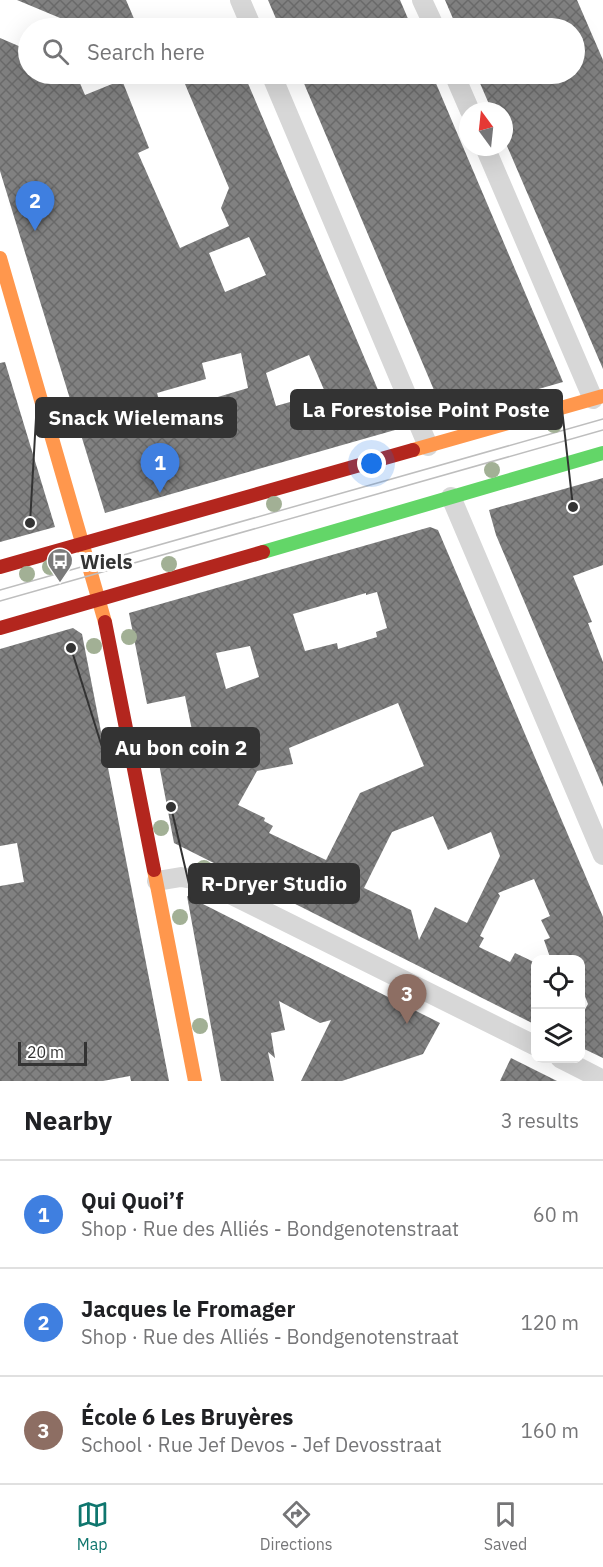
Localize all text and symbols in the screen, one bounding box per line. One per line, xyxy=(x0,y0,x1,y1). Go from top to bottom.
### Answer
search box xyxy=(18,18,585,84)
icon: search xyxy=(39,35,72,68)
text: Search here xyxy=(87,37,205,66)
north arrow xyxy=(459,102,513,156)
pin: 2 xyxy=(15,182,54,231)
callout: La Forestoise Point Poste xyxy=(291,390,562,429)
text: La Forestoise Point Poste xyxy=(302,395,550,423)
callout: Snack Wielemans xyxy=(36,398,236,437)
text: Snack Wielemans xyxy=(48,403,224,431)
pin: 1 xyxy=(140,444,180,493)
your location xyxy=(357,449,386,478)
bus stop icon: Wiels xyxy=(45,546,75,584)
place label: Wiels xyxy=(80,548,133,575)
callout: Au bon coin 2 xyxy=(102,728,259,767)
text: Au bon coin 2 xyxy=(115,733,247,761)
callout: R-Dryer Studio xyxy=(189,864,359,903)
text: R-Dryer Studio xyxy=(201,869,347,897)
map controls xyxy=(531,955,585,1063)
button: locate xyxy=(531,955,585,1009)
pin: 3 xyxy=(388,974,426,1024)
button: layers xyxy=(531,1009,585,1063)
scale bar xyxy=(18,1039,87,1066)
text: 20 m xyxy=(27,1042,64,1062)
text: Nearby xyxy=(24,1103,112,1137)
text: 3 results xyxy=(501,1107,579,1134)
text: Qui Quoi’f xyxy=(81,1186,183,1215)
text: 1 xyxy=(38,1201,50,1228)
text: 60 m xyxy=(533,1201,579,1228)
text: Shop · Rue des Alliés - Bondgenotenstraat xyxy=(81,1215,459,1242)
text: Jacques le Fromager xyxy=(81,1294,295,1323)
text: 2 xyxy=(38,1309,50,1336)
text: 120 m xyxy=(521,1309,579,1336)
text: Shop · Rue des Alliés - Bondgenotenstraat xyxy=(81,1323,459,1350)
text: École 6 Les Bruyères xyxy=(81,1402,293,1431)
text: 3 xyxy=(38,1417,50,1444)
text: 160 m xyxy=(521,1417,579,1444)
text: School · Rue Jef Devos - Jef Devosstraat xyxy=(81,1431,442,1458)
tab: Map xyxy=(76,1498,109,1554)
tab: Directions xyxy=(260,1498,333,1554)
tab: Saved xyxy=(484,1498,527,1554)

